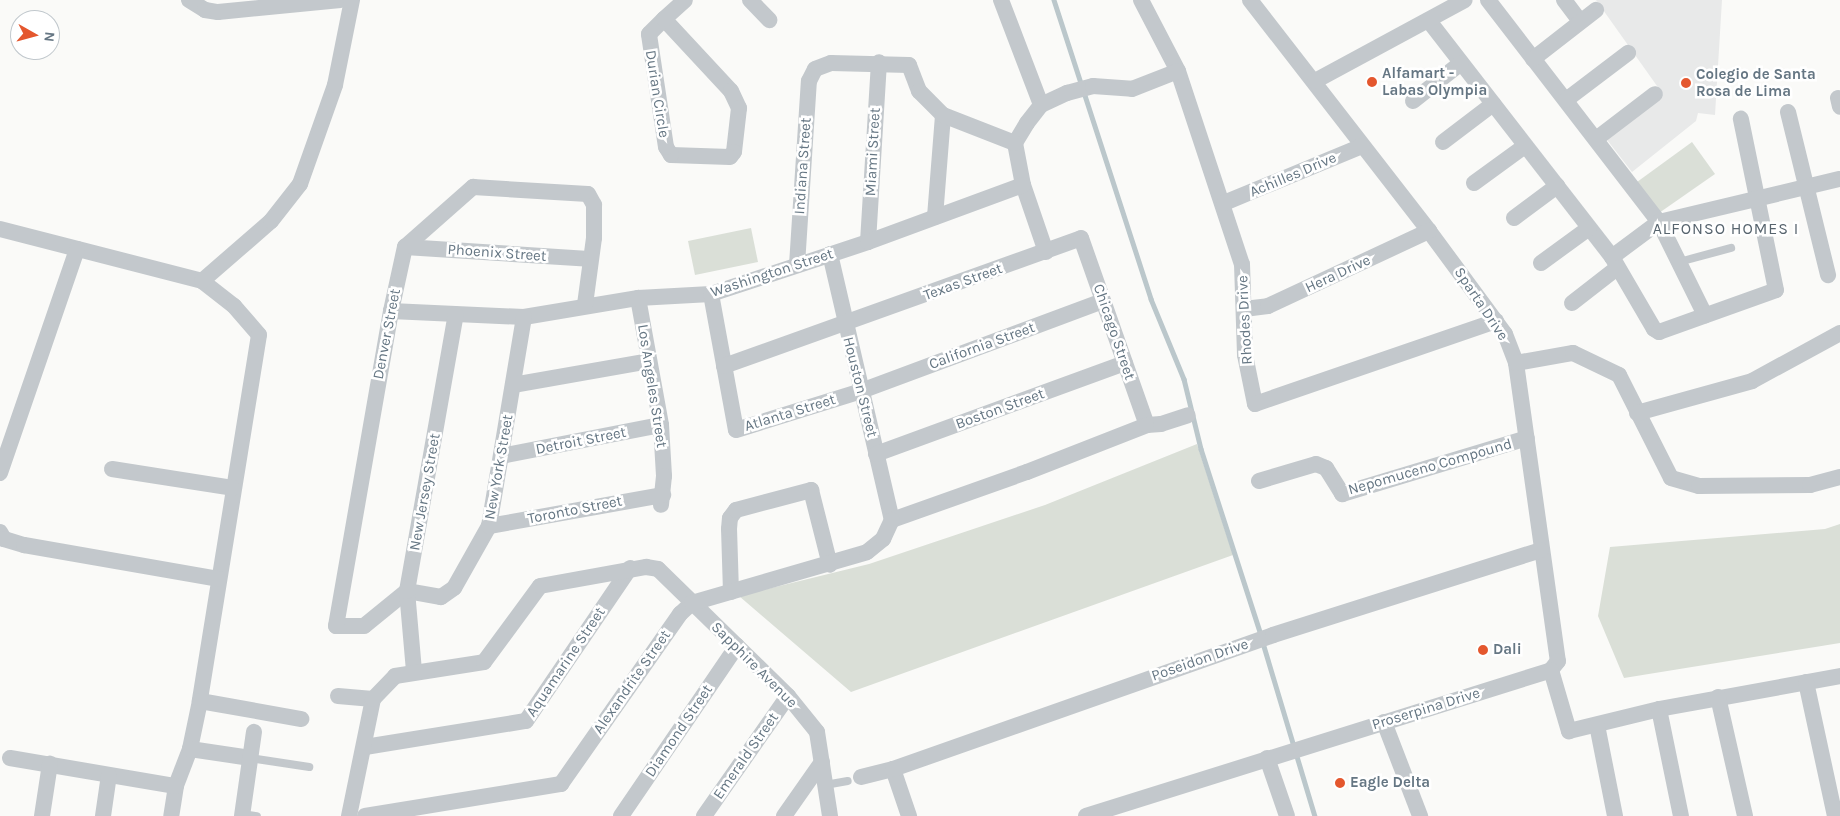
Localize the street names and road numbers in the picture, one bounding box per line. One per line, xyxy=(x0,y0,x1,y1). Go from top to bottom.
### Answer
street label: Durian Circle xyxy=(641,49,673,139)
street label: Miami Street xyxy=(862,107,884,197)
street label: Indiana Street xyxy=(791,117,815,215)
street label: Achilles Drive xyxy=(1247,149,1339,201)
street label: Phoenix Street xyxy=(447,241,547,265)
street label: Washington Street xyxy=(708,245,836,301)
street label: Hera Drive xyxy=(1302,251,1374,297)
street label: Texas Street xyxy=(921,259,1005,305)
street label: Sparta Drive xyxy=(1450,264,1512,344)
street label: Rhodes Drive xyxy=(1234,275,1256,365)
street label: Chicago Street xyxy=(1089,282,1139,382)
street label: Denver Street xyxy=(369,287,405,381)
street label: California Street xyxy=(927,318,1037,374)
street label: Los Angeles Street xyxy=(633,323,671,449)
street label: Houston Street xyxy=(839,335,881,439)
street label: Boston Street xyxy=(953,385,1047,433)
street label: Atlanta Street xyxy=(742,391,838,435)
street label: New York Street xyxy=(481,413,517,521)
street label: Detroit Street xyxy=(534,423,628,459)
street label: New Jersey Street xyxy=(406,432,444,552)
street label: Nepomuceno Compound xyxy=(1346,435,1514,499)
street label: Toronto Street xyxy=(526,492,624,528)
street label: Aquamarine Street xyxy=(523,604,609,720)
street label: Sapphire Avenue xyxy=(707,618,801,712)
street label: Alexandrite Street xyxy=(590,627,674,737)
street label: Poseidon Drive xyxy=(1149,635,1251,685)
street label: Diamond Street xyxy=(641,681,717,781)
street label: Proserpina Drive xyxy=(1370,684,1482,734)
street label: Emerald Street xyxy=(709,709,783,803)

